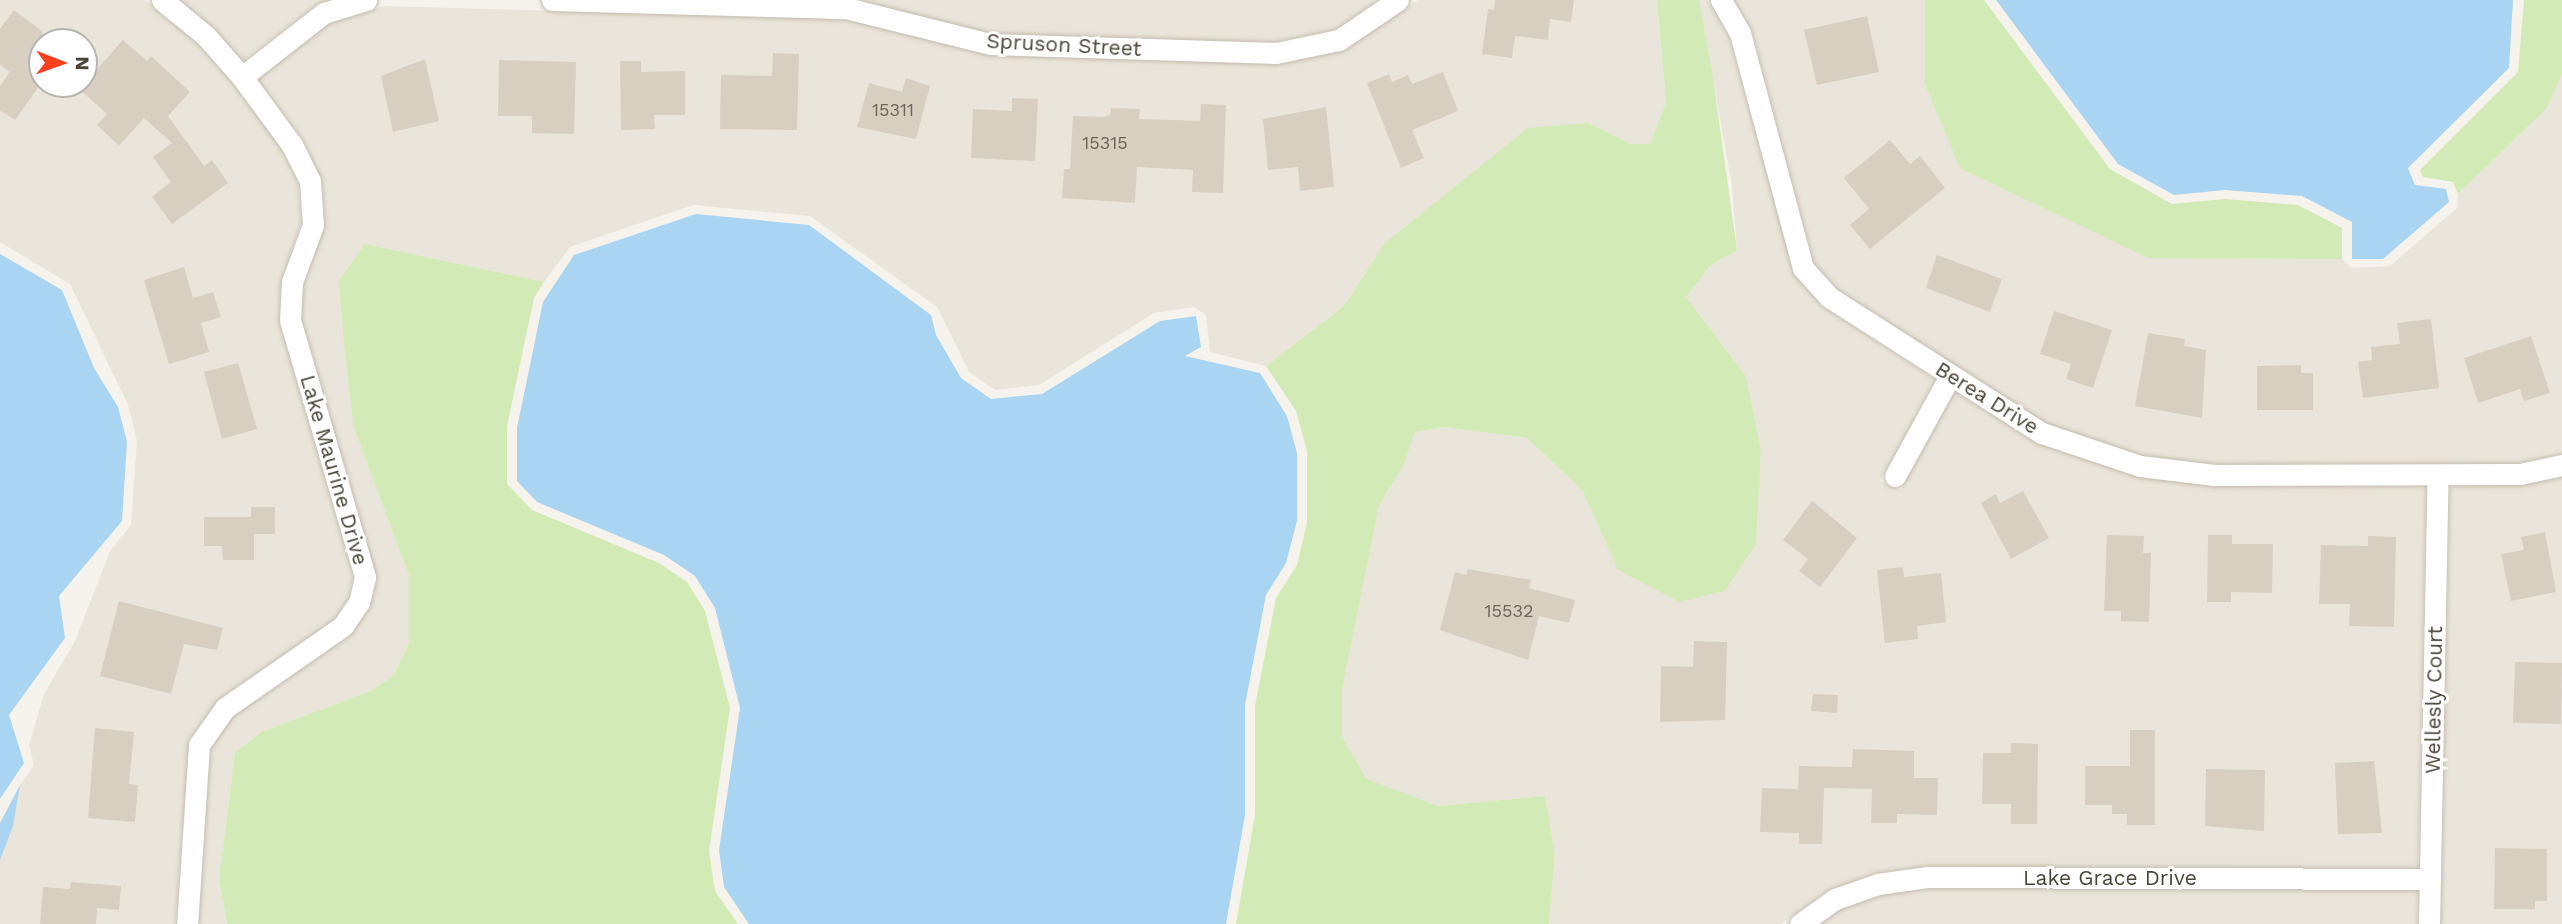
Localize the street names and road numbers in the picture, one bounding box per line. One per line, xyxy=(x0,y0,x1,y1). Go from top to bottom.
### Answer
street label: Spruson Street xyxy=(986,28,1142,62)
street label: Berea Drive xyxy=(1931,356,2043,440)
street label: Lake Maurine Drive xyxy=(295,372,373,568)
street label: Wellesly Court xyxy=(2420,626,2448,774)
street label: Lake Grace Drive xyxy=(2023,865,2197,891)

